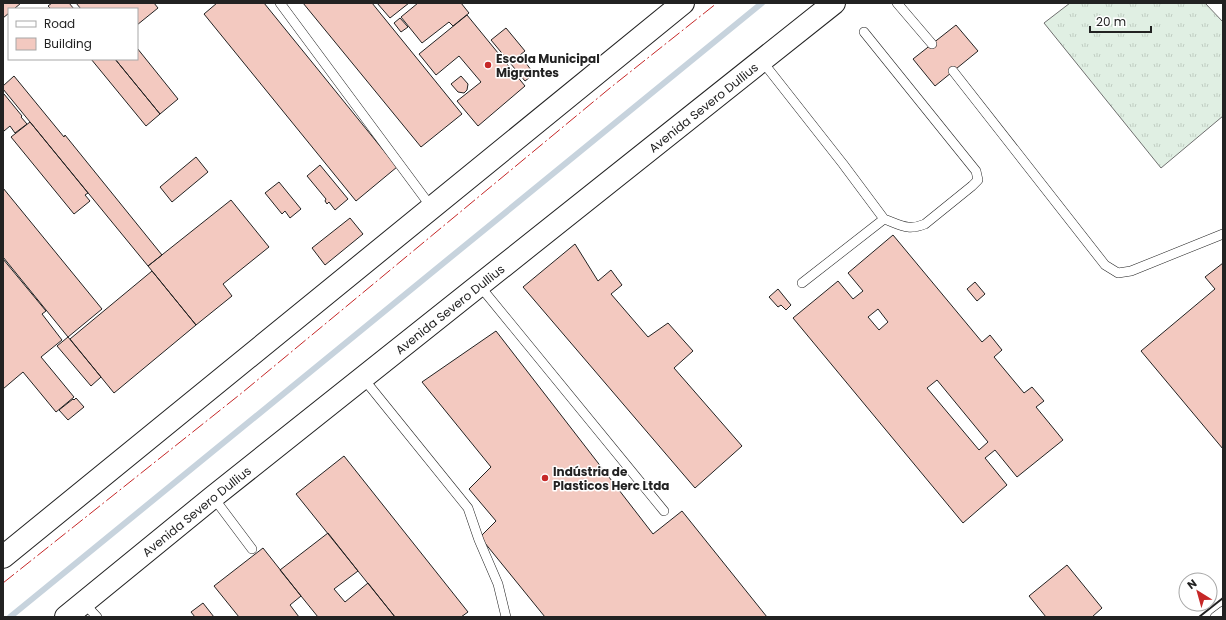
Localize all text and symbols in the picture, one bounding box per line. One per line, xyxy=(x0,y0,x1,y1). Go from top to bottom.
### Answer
legend xyxy=(8,8,138,60)
scale bar xyxy=(1090,8,1151,34)
text: 20 m xyxy=(1096,13,1126,30)
text: Road xyxy=(44,15,75,32)
text: Building xyxy=(44,35,92,52)
place label: Escola Municipal Migrantes xyxy=(496,50,600,81)
street label: Avenida Severo Dullius xyxy=(645,58,761,156)
marker: Escola Municipal Migrantes xyxy=(483,60,493,70)
street label: Avenida Severo Dullius xyxy=(391,260,508,358)
street label: Avenida Severo Dullius xyxy=(138,462,254,560)
place label: Indústria de Plasticos Herc Ltda xyxy=(553,463,669,494)
marker: Indústria de Plasticos Herc Ltda xyxy=(540,473,550,483)
north arrow xyxy=(1178,572,1218,612)
text: N xyxy=(1184,575,1200,593)

